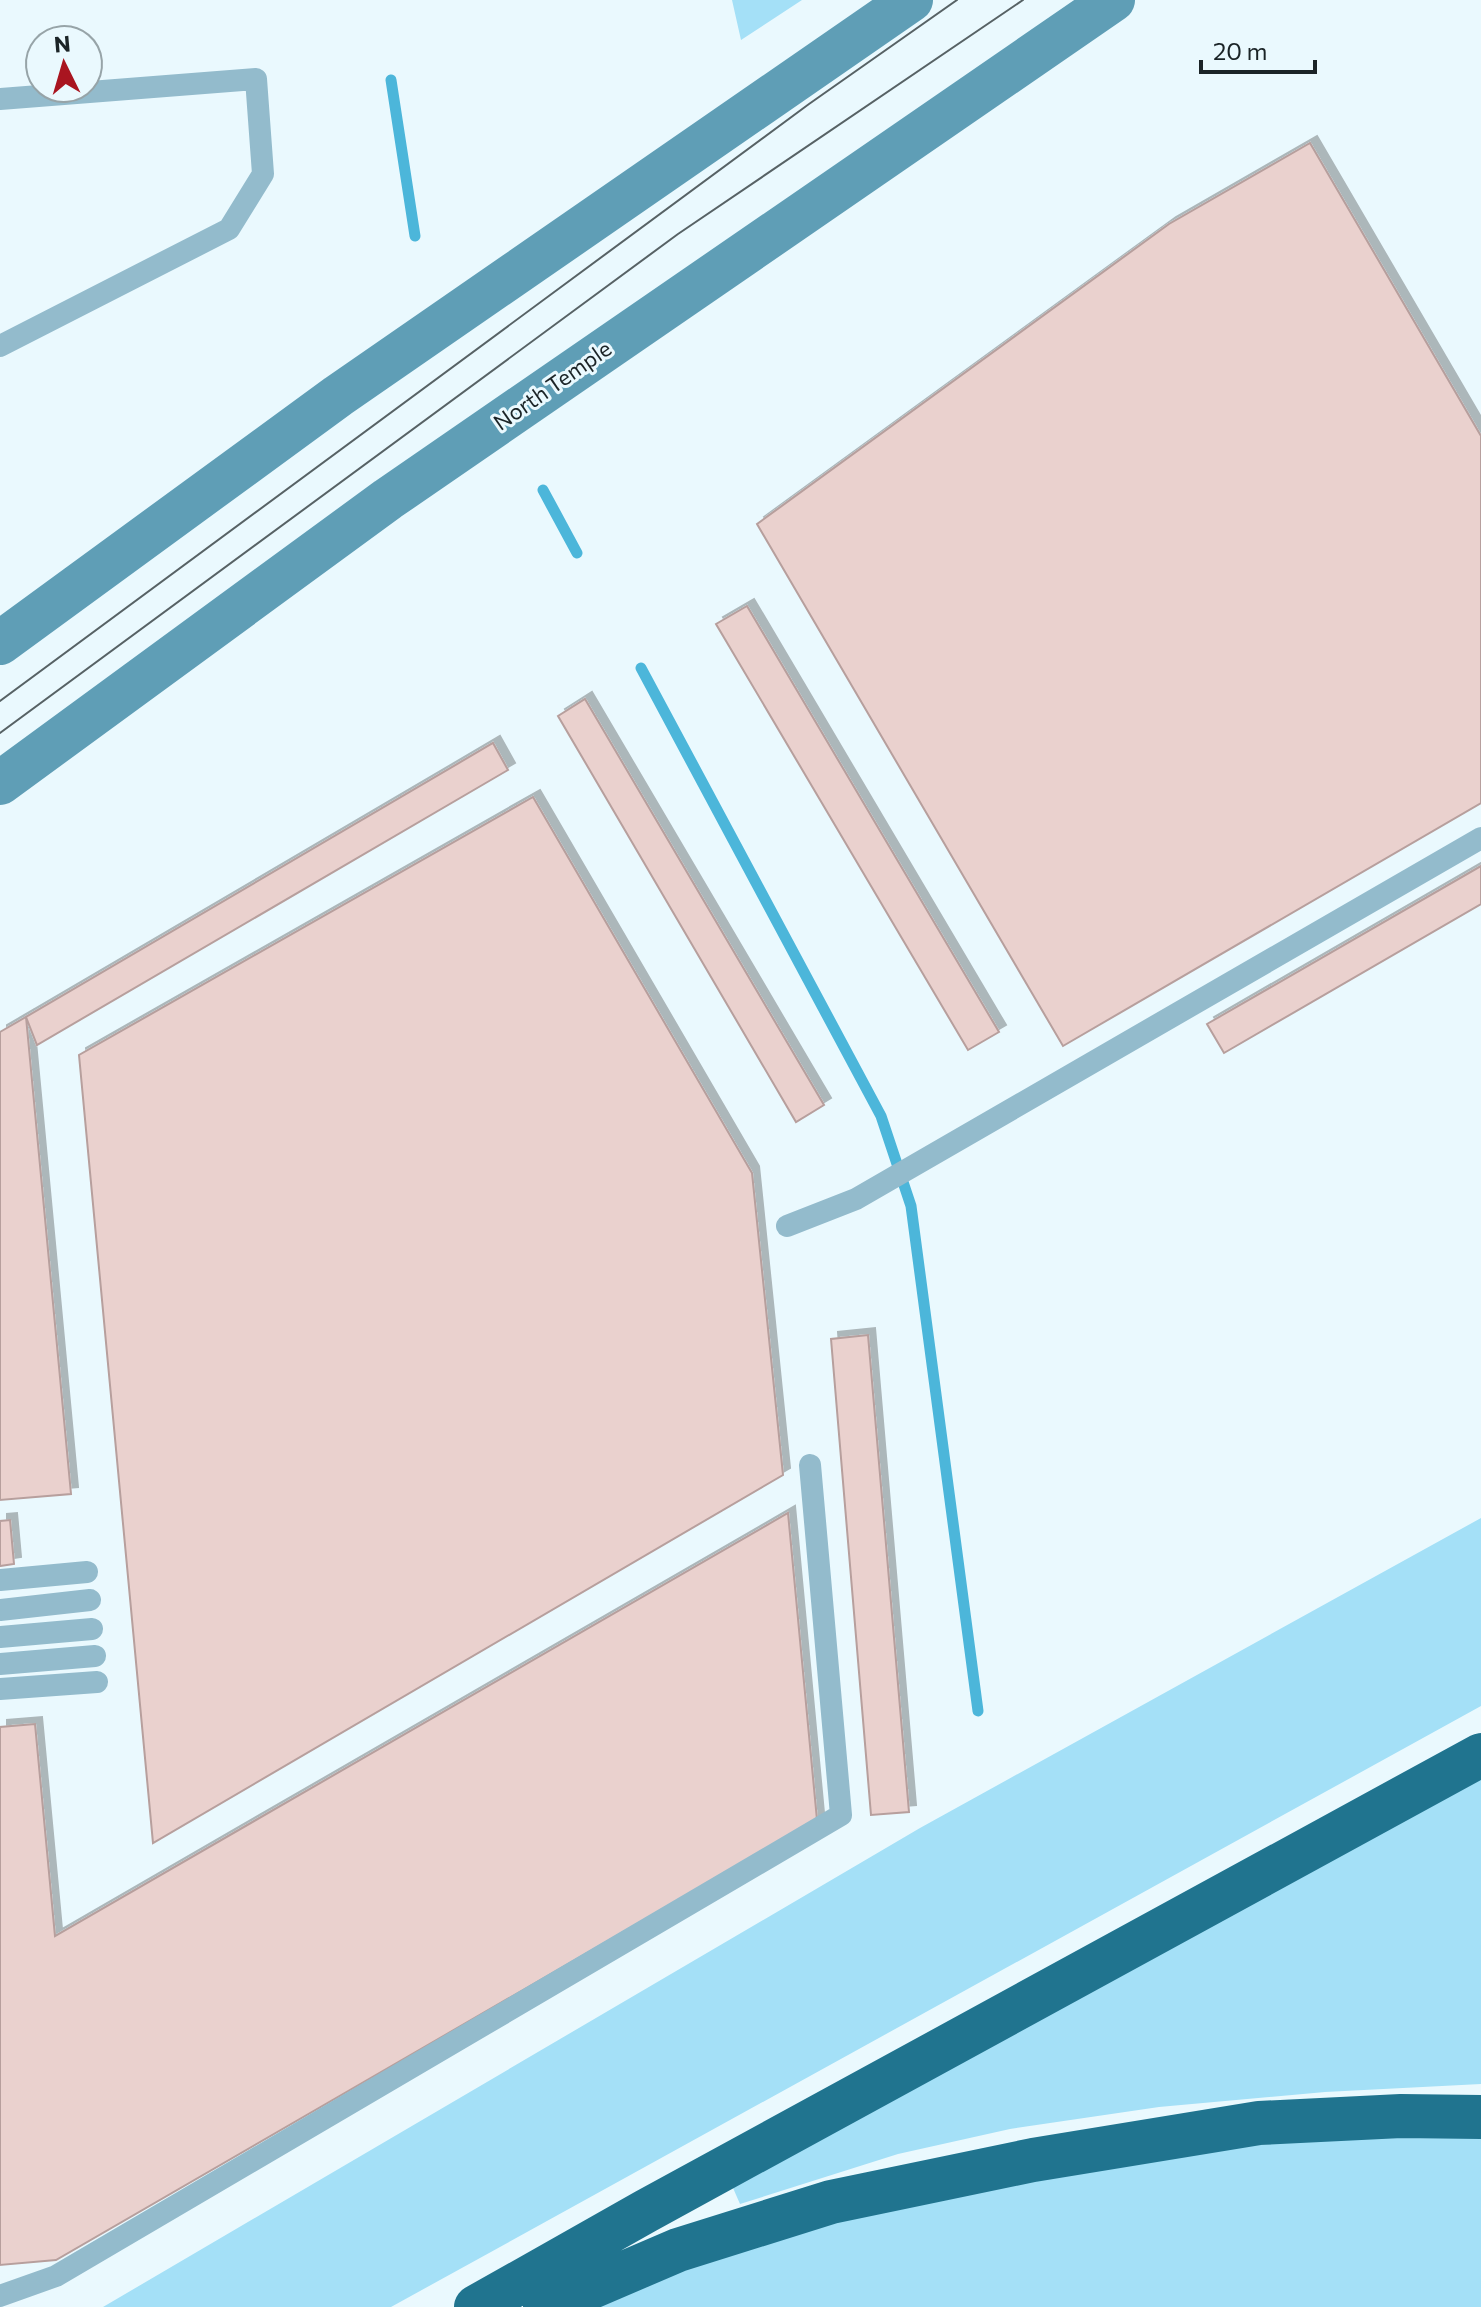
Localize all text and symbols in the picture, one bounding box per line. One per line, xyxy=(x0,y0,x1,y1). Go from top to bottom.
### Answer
north arrow xyxy=(24,24,104,104)
scale bar xyxy=(1201,24,1315,74)
text: N xyxy=(53,29,72,58)
text: 20 m xyxy=(1213,36,1267,65)
street label: North Temple xyxy=(488,334,616,436)

